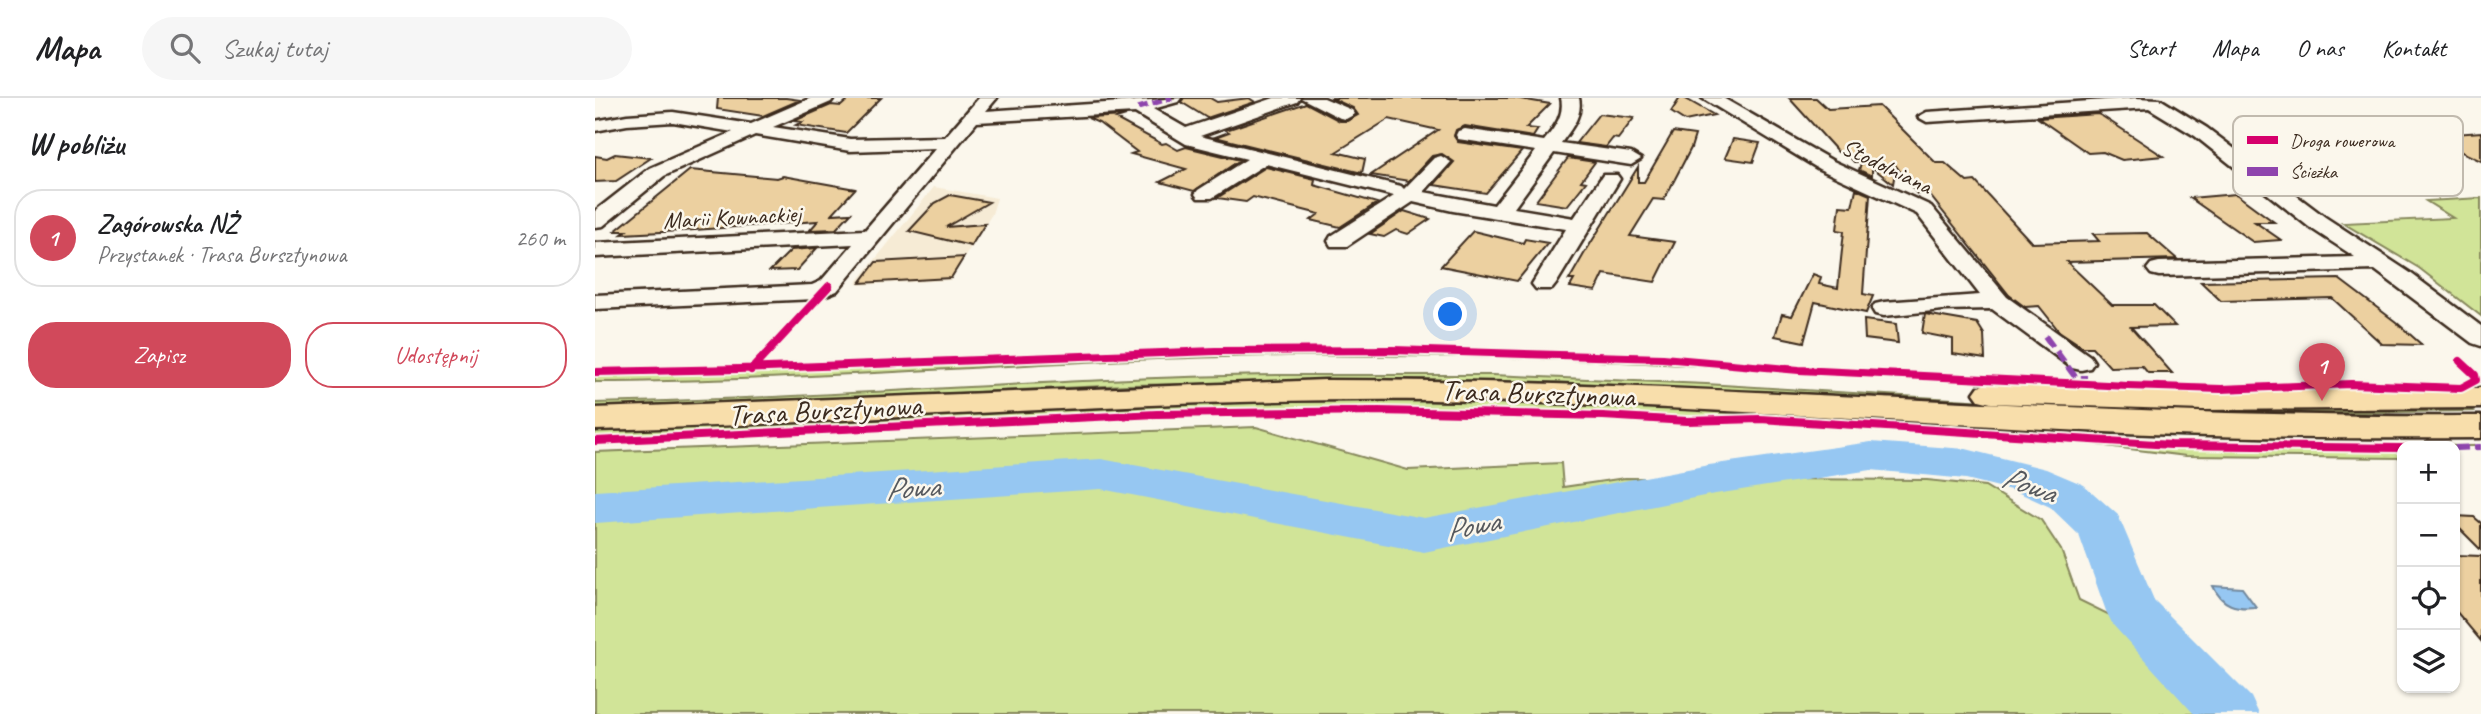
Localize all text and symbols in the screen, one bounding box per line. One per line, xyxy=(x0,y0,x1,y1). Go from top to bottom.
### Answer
search box xyxy=(142,17,632,80)
text: Mapa xyxy=(35,27,100,69)
icon: search xyxy=(166,29,204,67)
text: Szukaj tutaj xyxy=(222,32,328,65)
text: Start xyxy=(2127,33,2174,63)
text: Mapa xyxy=(2212,33,2259,63)
text: O nas xyxy=(2297,33,2344,63)
text: Kontakt xyxy=(2382,33,2446,63)
legend xyxy=(2233,116,2463,196)
text: W pobliżu xyxy=(28,125,124,163)
text: Droga rowerowa xyxy=(2290,129,2397,153)
street label: Stodolniana xyxy=(1837,131,1938,201)
text: Ścieżka xyxy=(2290,160,2339,184)
street label: Marii Kownackiej xyxy=(662,198,805,236)
text: Zagórowska NŻ xyxy=(97,207,238,240)
text: 1 xyxy=(48,224,58,253)
text: 260 m xyxy=(516,224,565,253)
text: Przystanek · Trasa Bursztynowa xyxy=(97,240,346,269)
your location xyxy=(1433,297,1467,331)
button: Zapisz xyxy=(28,322,291,388)
button: Udostępnij xyxy=(305,322,567,388)
pin: 1 xyxy=(2299,343,2345,401)
street label: Trasa Bursztynowa xyxy=(1441,371,1637,415)
street label: Trasa Bursztynowa xyxy=(727,386,924,434)
map controls xyxy=(2397,441,2460,693)
button: + xyxy=(2397,441,2460,504)
water label: Powa xyxy=(1997,456,2064,514)
water label: Powa xyxy=(884,465,944,510)
water label: Powa xyxy=(1442,500,1506,551)
button: − xyxy=(2397,504,2460,567)
button: locate xyxy=(2397,567,2460,630)
button: layers xyxy=(2397,630,2460,693)

